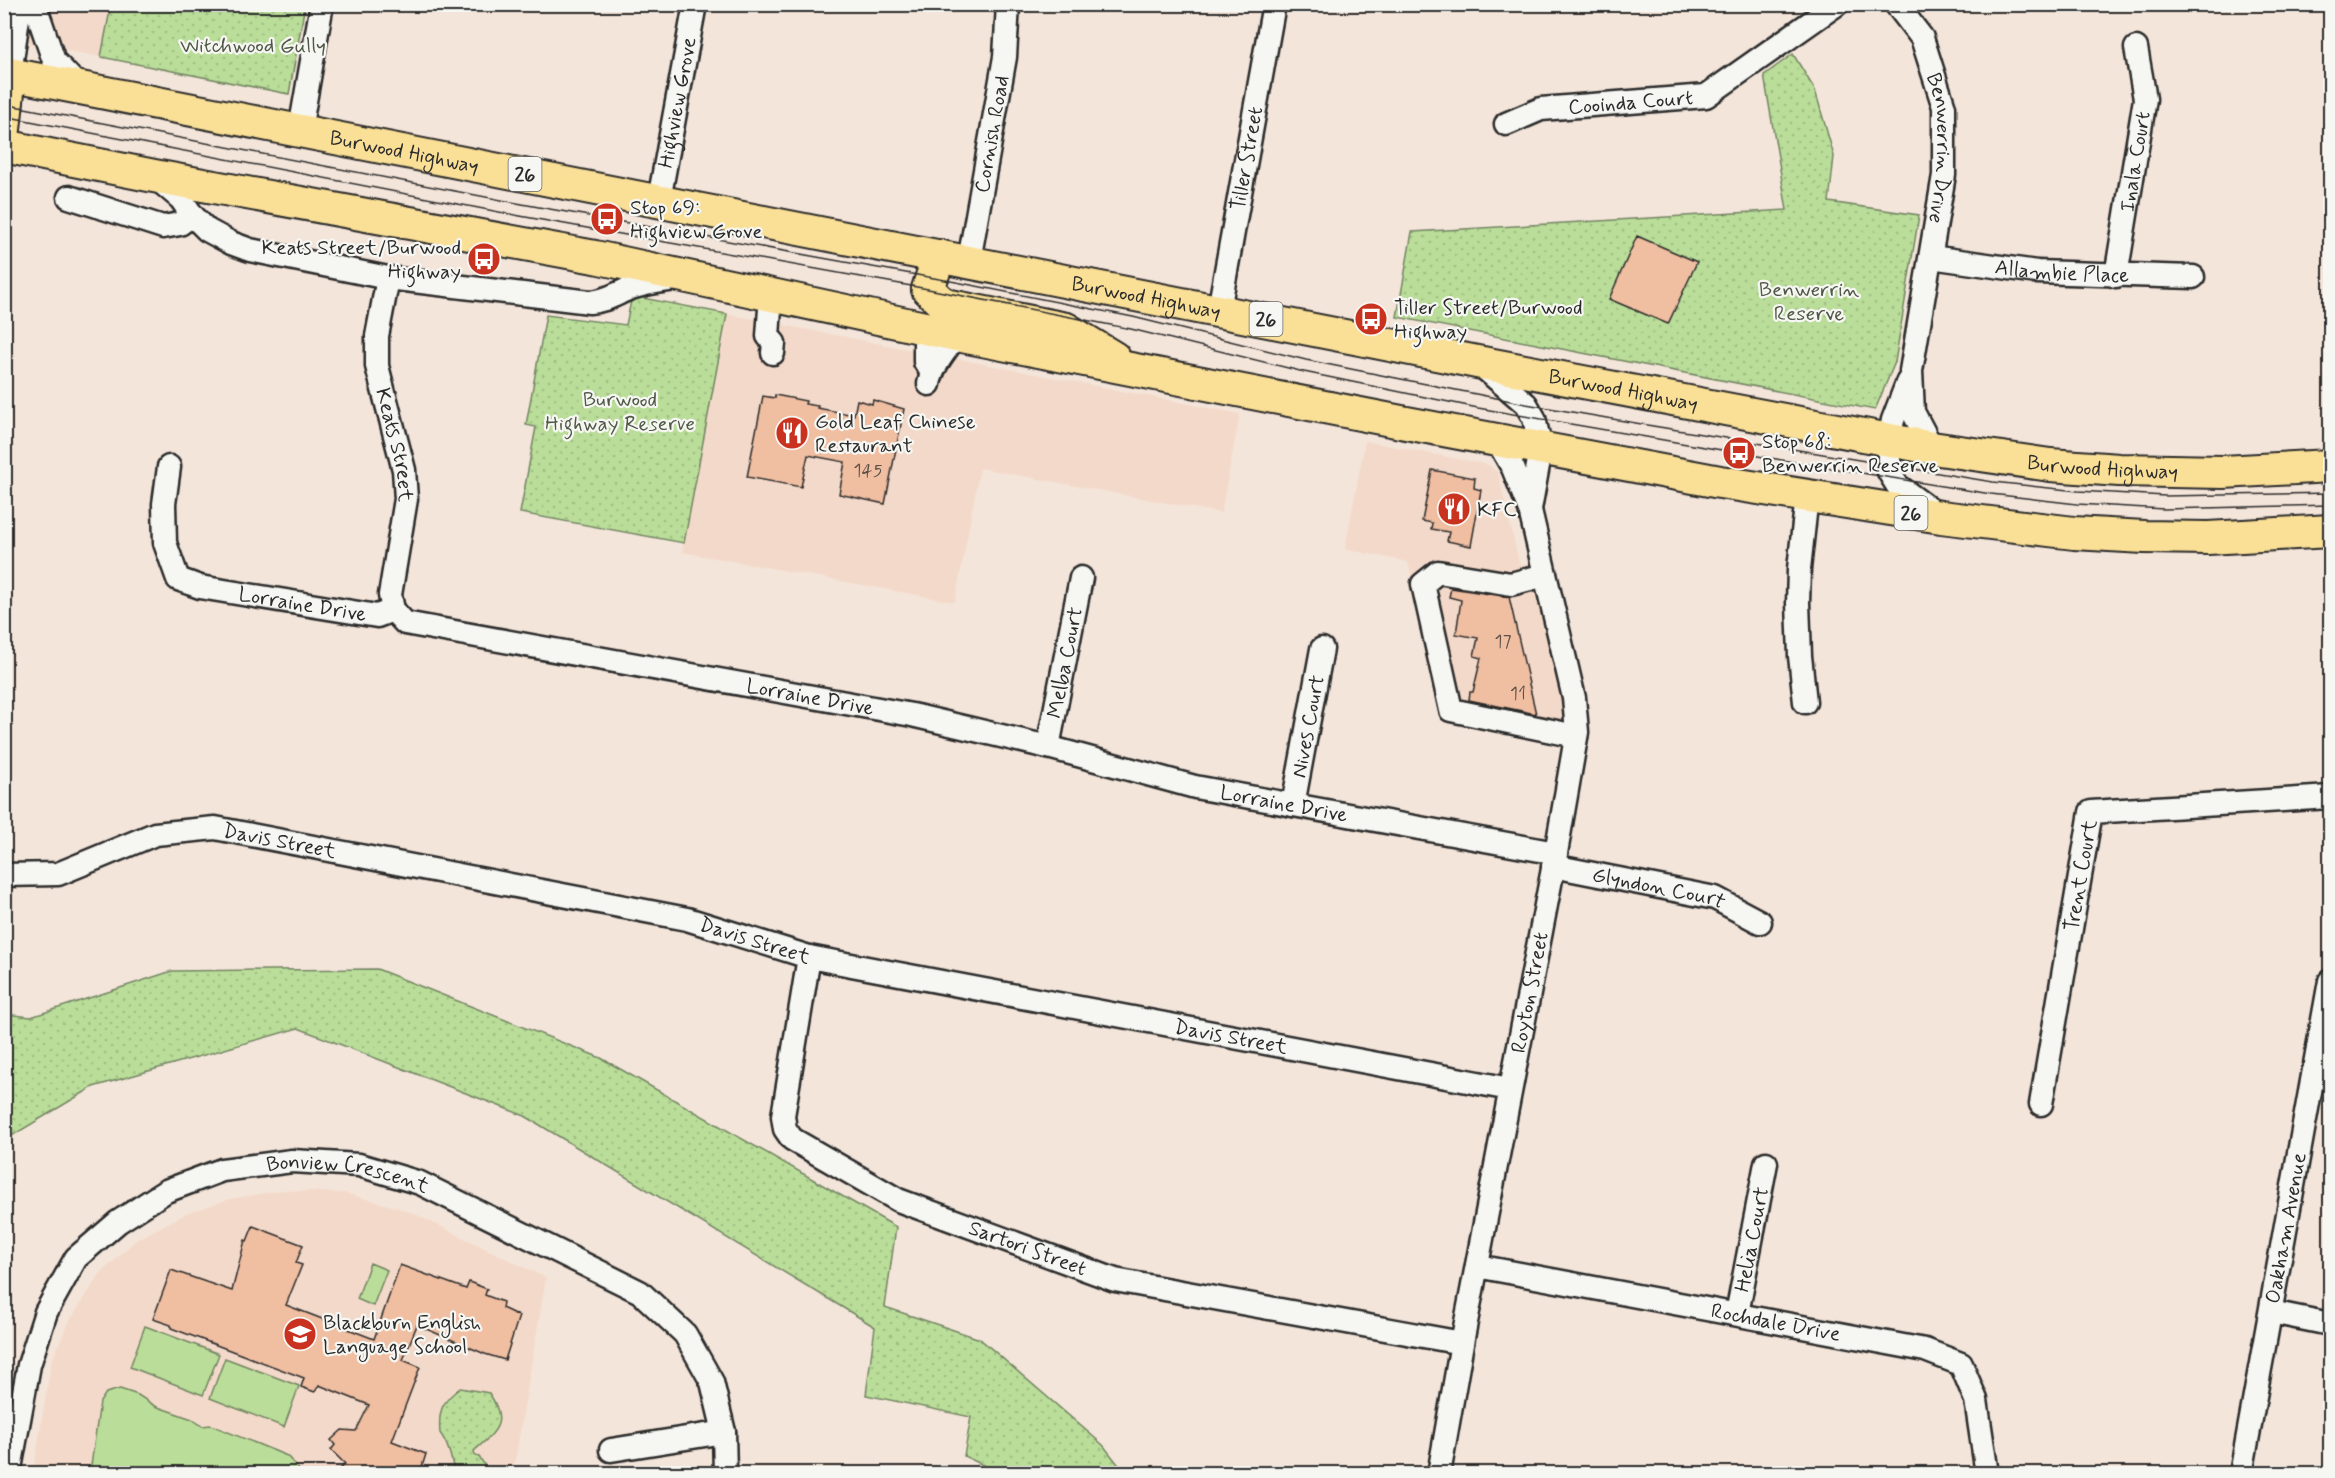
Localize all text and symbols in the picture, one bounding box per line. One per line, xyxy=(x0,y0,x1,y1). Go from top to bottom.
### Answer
park label: Witchwood Gully xyxy=(180,32,326,60)
street label: Highview Grove xyxy=(652,35,704,171)
street label: Benwerrin Drive xyxy=(1919,69,1957,225)
street label: Cornish Road xyxy=(968,73,1017,195)
street label: Cooinda Court xyxy=(1567,84,1694,122)
street label: Tiller Street xyxy=(1224,104,1270,213)
street label: Inala Court xyxy=(2114,109,2158,214)
street label: Burwood Highway xyxy=(327,124,481,181)
road number: 26 xyxy=(508,157,542,191)
place label: Stop 69: Highview Grove xyxy=(630,194,763,248)
bus stop icon: Stop 69: Highview Grove xyxy=(589,201,625,237)
place label: Keats Street/Burwood Highway xyxy=(261,234,461,288)
bus stop icon: Keats Street/Burwood Highway xyxy=(466,241,502,277)
street label: Allambie Place xyxy=(1993,253,2130,290)
street label: Burwood Highway xyxy=(1069,270,1223,326)
park label: Benwerrin Reserve xyxy=(1759,276,1860,328)
place label: Tiller Street/Burwood Highway xyxy=(1394,294,1583,348)
bus stop icon: Tiller Street/Burwood Highway xyxy=(1353,301,1389,337)
road number: 26 xyxy=(1250,302,1282,336)
street label: Burwood Highway xyxy=(1546,363,1700,418)
street label: Keats Street xyxy=(368,385,419,503)
park label: Burwood Highway Reserve xyxy=(545,386,695,440)
place label: Gold Leaf Chinese Restaurant xyxy=(815,408,976,460)
restaurant icon: Gold Leaf Chinese Restaurant xyxy=(774,415,810,451)
place label: Stop 68: Benwerrin Reserve xyxy=(1762,428,1939,480)
bus stop icon: Stop 68: Benwerrin Reserve xyxy=(1721,435,1757,471)
street label: Burwood Highway xyxy=(2025,449,2178,486)
house number: 145 xyxy=(854,459,882,483)
restaurant icon: KFC xyxy=(1436,491,1472,527)
place label: KFC xyxy=(1477,496,1517,524)
road number: 26 xyxy=(1894,496,1928,530)
street label: Lorraine Drive xyxy=(236,581,369,629)
street label: Melba Court xyxy=(1041,605,1090,721)
house number: 17 xyxy=(1494,630,1512,654)
street label: Lorraine Drive xyxy=(744,672,876,723)
street label: Nives Court xyxy=(1285,673,1332,780)
house number: 11 xyxy=(1510,682,1526,706)
street label: Lorraine Drive xyxy=(1218,779,1350,830)
street label: Davis Street xyxy=(221,817,339,866)
street label: Trent Court xyxy=(2058,817,2105,933)
street label: Glyndon Court xyxy=(1590,861,1730,916)
street label: Davis Street xyxy=(696,911,814,972)
street label: Royton Street xyxy=(1505,930,1556,1055)
street label: Davis Street xyxy=(1172,1013,1290,1062)
street label: Bonview Crescent xyxy=(265,1148,434,1201)
street label: Oakham Avenue xyxy=(2259,1150,2314,1306)
street label: Helia Court xyxy=(1729,1184,1776,1295)
street label: Sartori Street xyxy=(964,1214,1090,1283)
street label: Rochdale Drive xyxy=(1708,1297,1843,1349)
place label: Blackburn English Language School xyxy=(323,1309,481,1362)
school or university icon: Blackburn English Language School xyxy=(282,1316,318,1352)

